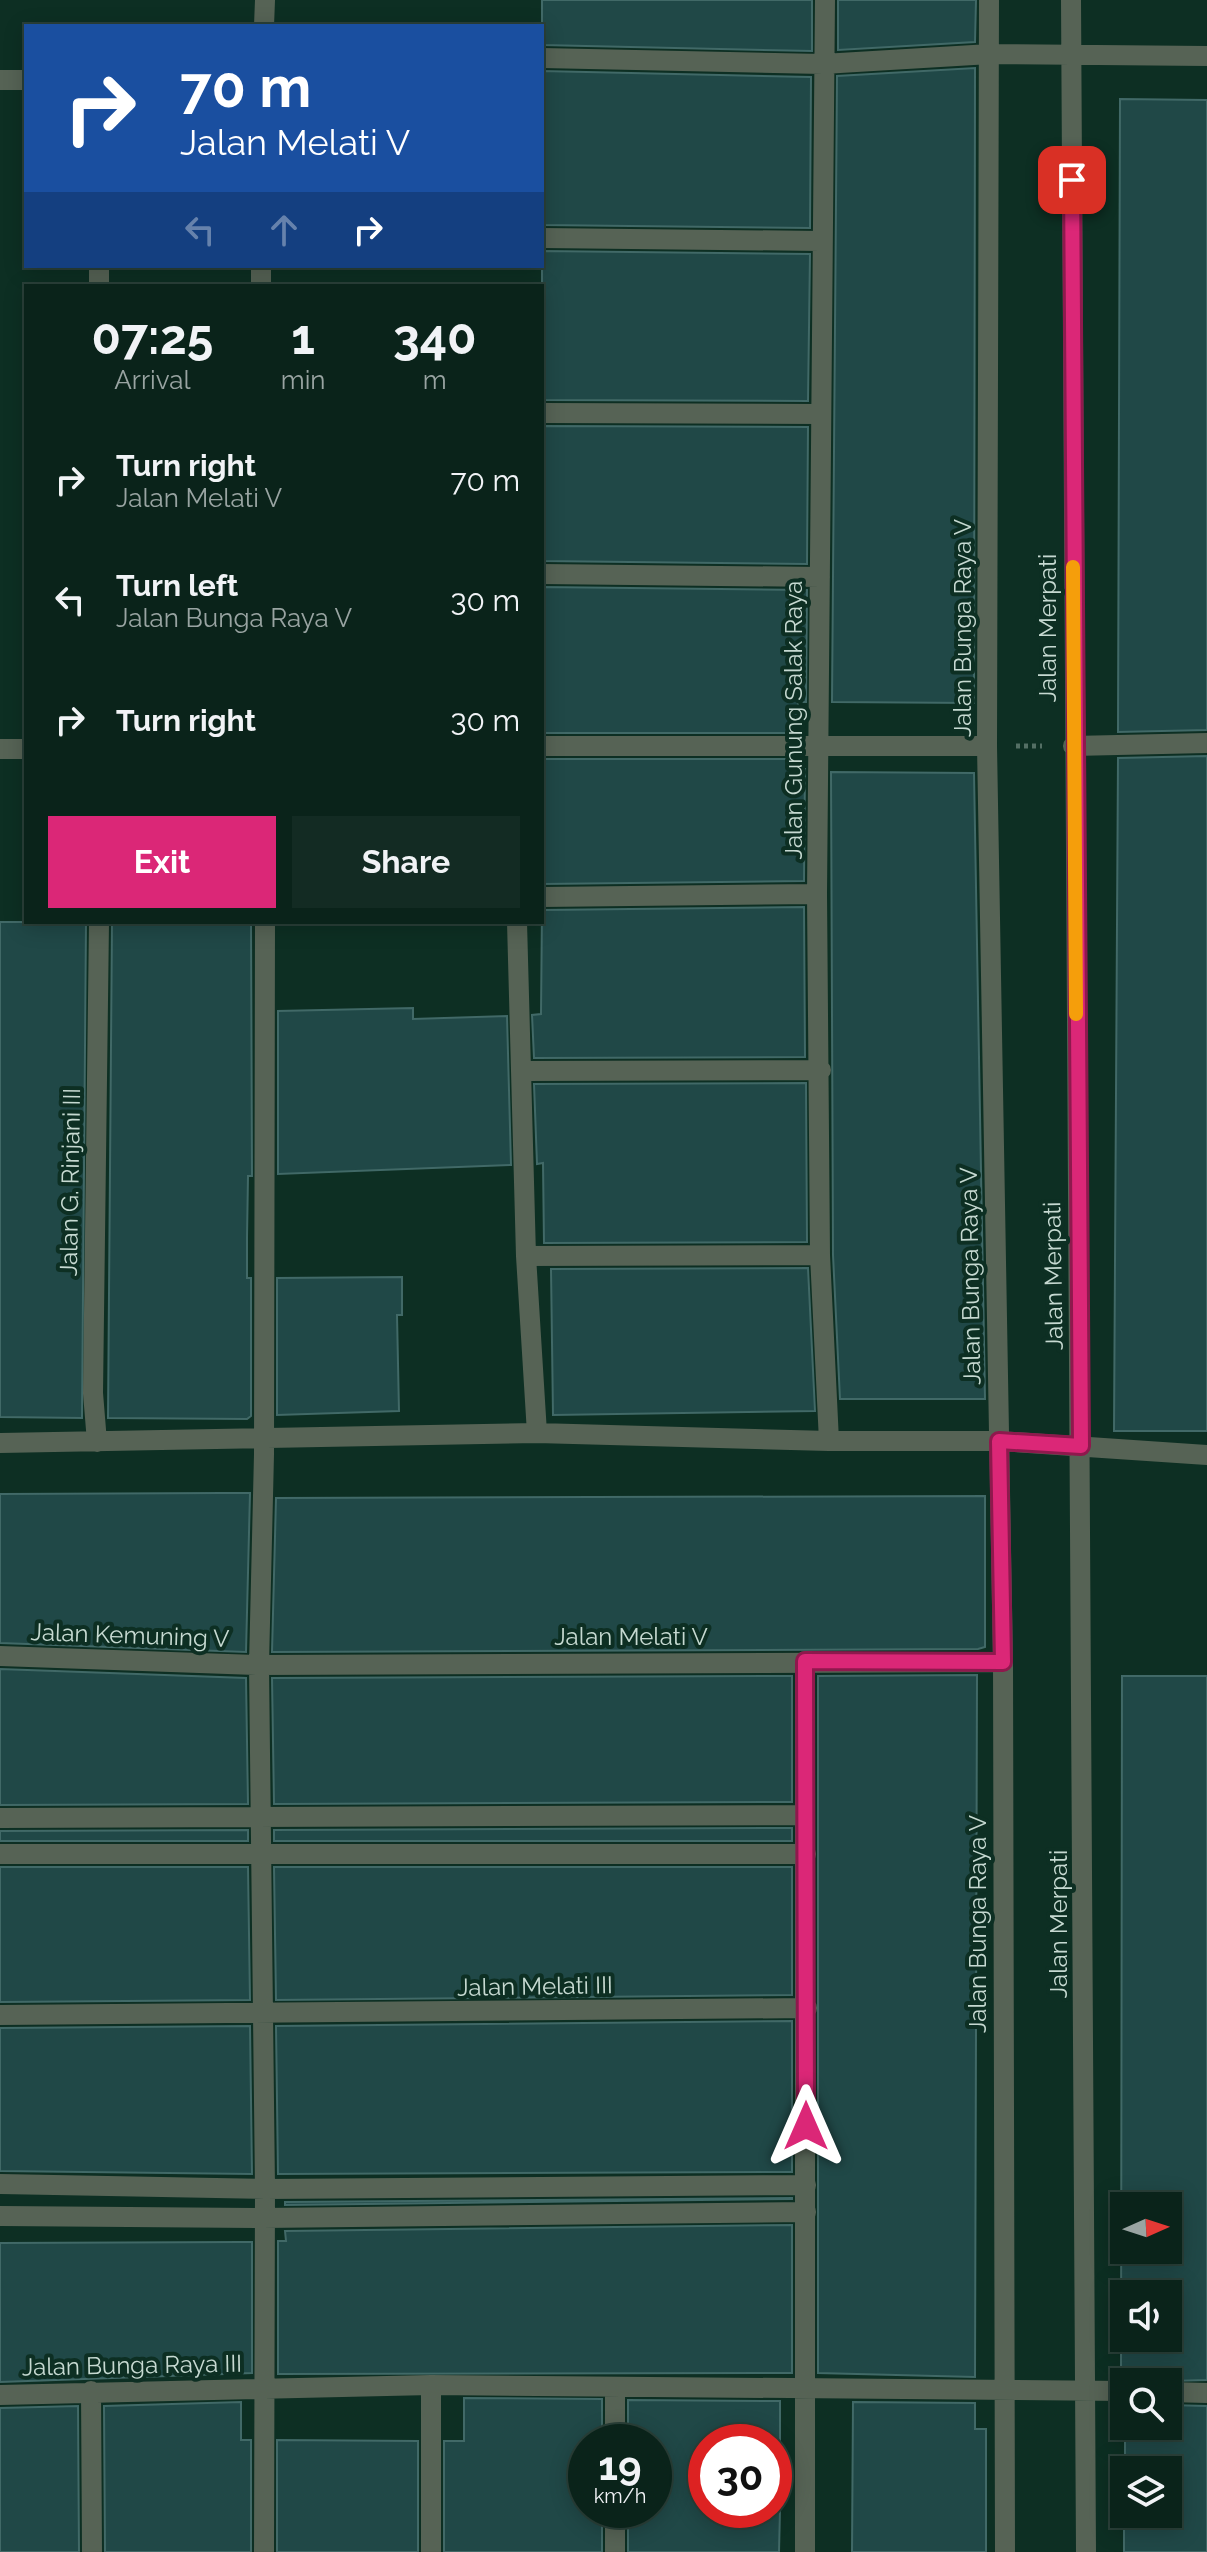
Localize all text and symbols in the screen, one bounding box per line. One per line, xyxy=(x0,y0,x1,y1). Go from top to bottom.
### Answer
text: 70 m xyxy=(180,54,311,120)
icon: right xyxy=(48,56,152,160)
text: Jalan Melati V xyxy=(180,121,410,163)
pin xyxy=(1038,146,1106,214)
icon: arrive xyxy=(1050,158,1094,202)
icon: left xyxy=(178,208,222,252)
icon: ahead xyxy=(262,208,306,252)
icon: right xyxy=(346,208,390,252)
text: 07:25 xyxy=(91,309,213,365)
text: 1 xyxy=(291,309,315,365)
text: 340 xyxy=(393,309,477,365)
text: Arrival xyxy=(114,365,191,395)
text: min xyxy=(281,365,325,395)
text: m xyxy=(423,365,447,395)
text: Turn right xyxy=(116,448,256,483)
icon: right xyxy=(48,458,92,502)
text: 70 m xyxy=(450,463,520,498)
text: Jalan Melati V xyxy=(116,483,282,513)
street label: Jalan Bunga Raya V xyxy=(948,519,977,737)
street label: Jalan Merpati xyxy=(1033,554,1062,702)
text: Turn left xyxy=(116,568,238,603)
icon: left xyxy=(48,578,92,622)
street label: Jalan Gunung Salak Raya xyxy=(779,581,808,859)
text: 30 m xyxy=(450,583,520,618)
text: Jalan Bunga Raya V xyxy=(116,603,352,633)
icon: right xyxy=(48,698,92,742)
text: Turn right xyxy=(116,703,256,738)
text: 30 m xyxy=(450,703,520,738)
button: Exit xyxy=(48,816,276,908)
button: Share xyxy=(292,816,520,908)
street label: Jalan G. Rinjani III xyxy=(54,1088,86,1276)
street label: Jalan Bunga Raya V xyxy=(954,1167,986,1385)
street label: Jalan Merpati xyxy=(1037,1201,1069,1351)
street label: Jalan Kemuning V xyxy=(30,1617,230,1653)
street label: Jalan Melati V xyxy=(554,1622,708,1651)
street label: Jalan Bunga Raya V xyxy=(963,1815,992,2033)
street label: Jalan Merpati xyxy=(1044,1850,1073,1998)
street label: Jalan Melati III xyxy=(457,1970,613,2002)
position arrow xyxy=(764,2084,848,2168)
north arrow xyxy=(1110,2192,1182,2264)
map controls xyxy=(1110,2192,1182,2528)
button: sound xyxy=(1110,2280,1182,2352)
street label: Jalan Bunga Raya III xyxy=(22,2349,242,2381)
button: search xyxy=(1110,2368,1182,2440)
speed limit sign: 30 xyxy=(688,2424,792,2528)
text: 19 xyxy=(598,2442,642,2489)
button: layers xyxy=(1110,2456,1182,2528)
text: km/h xyxy=(594,2484,646,2508)

